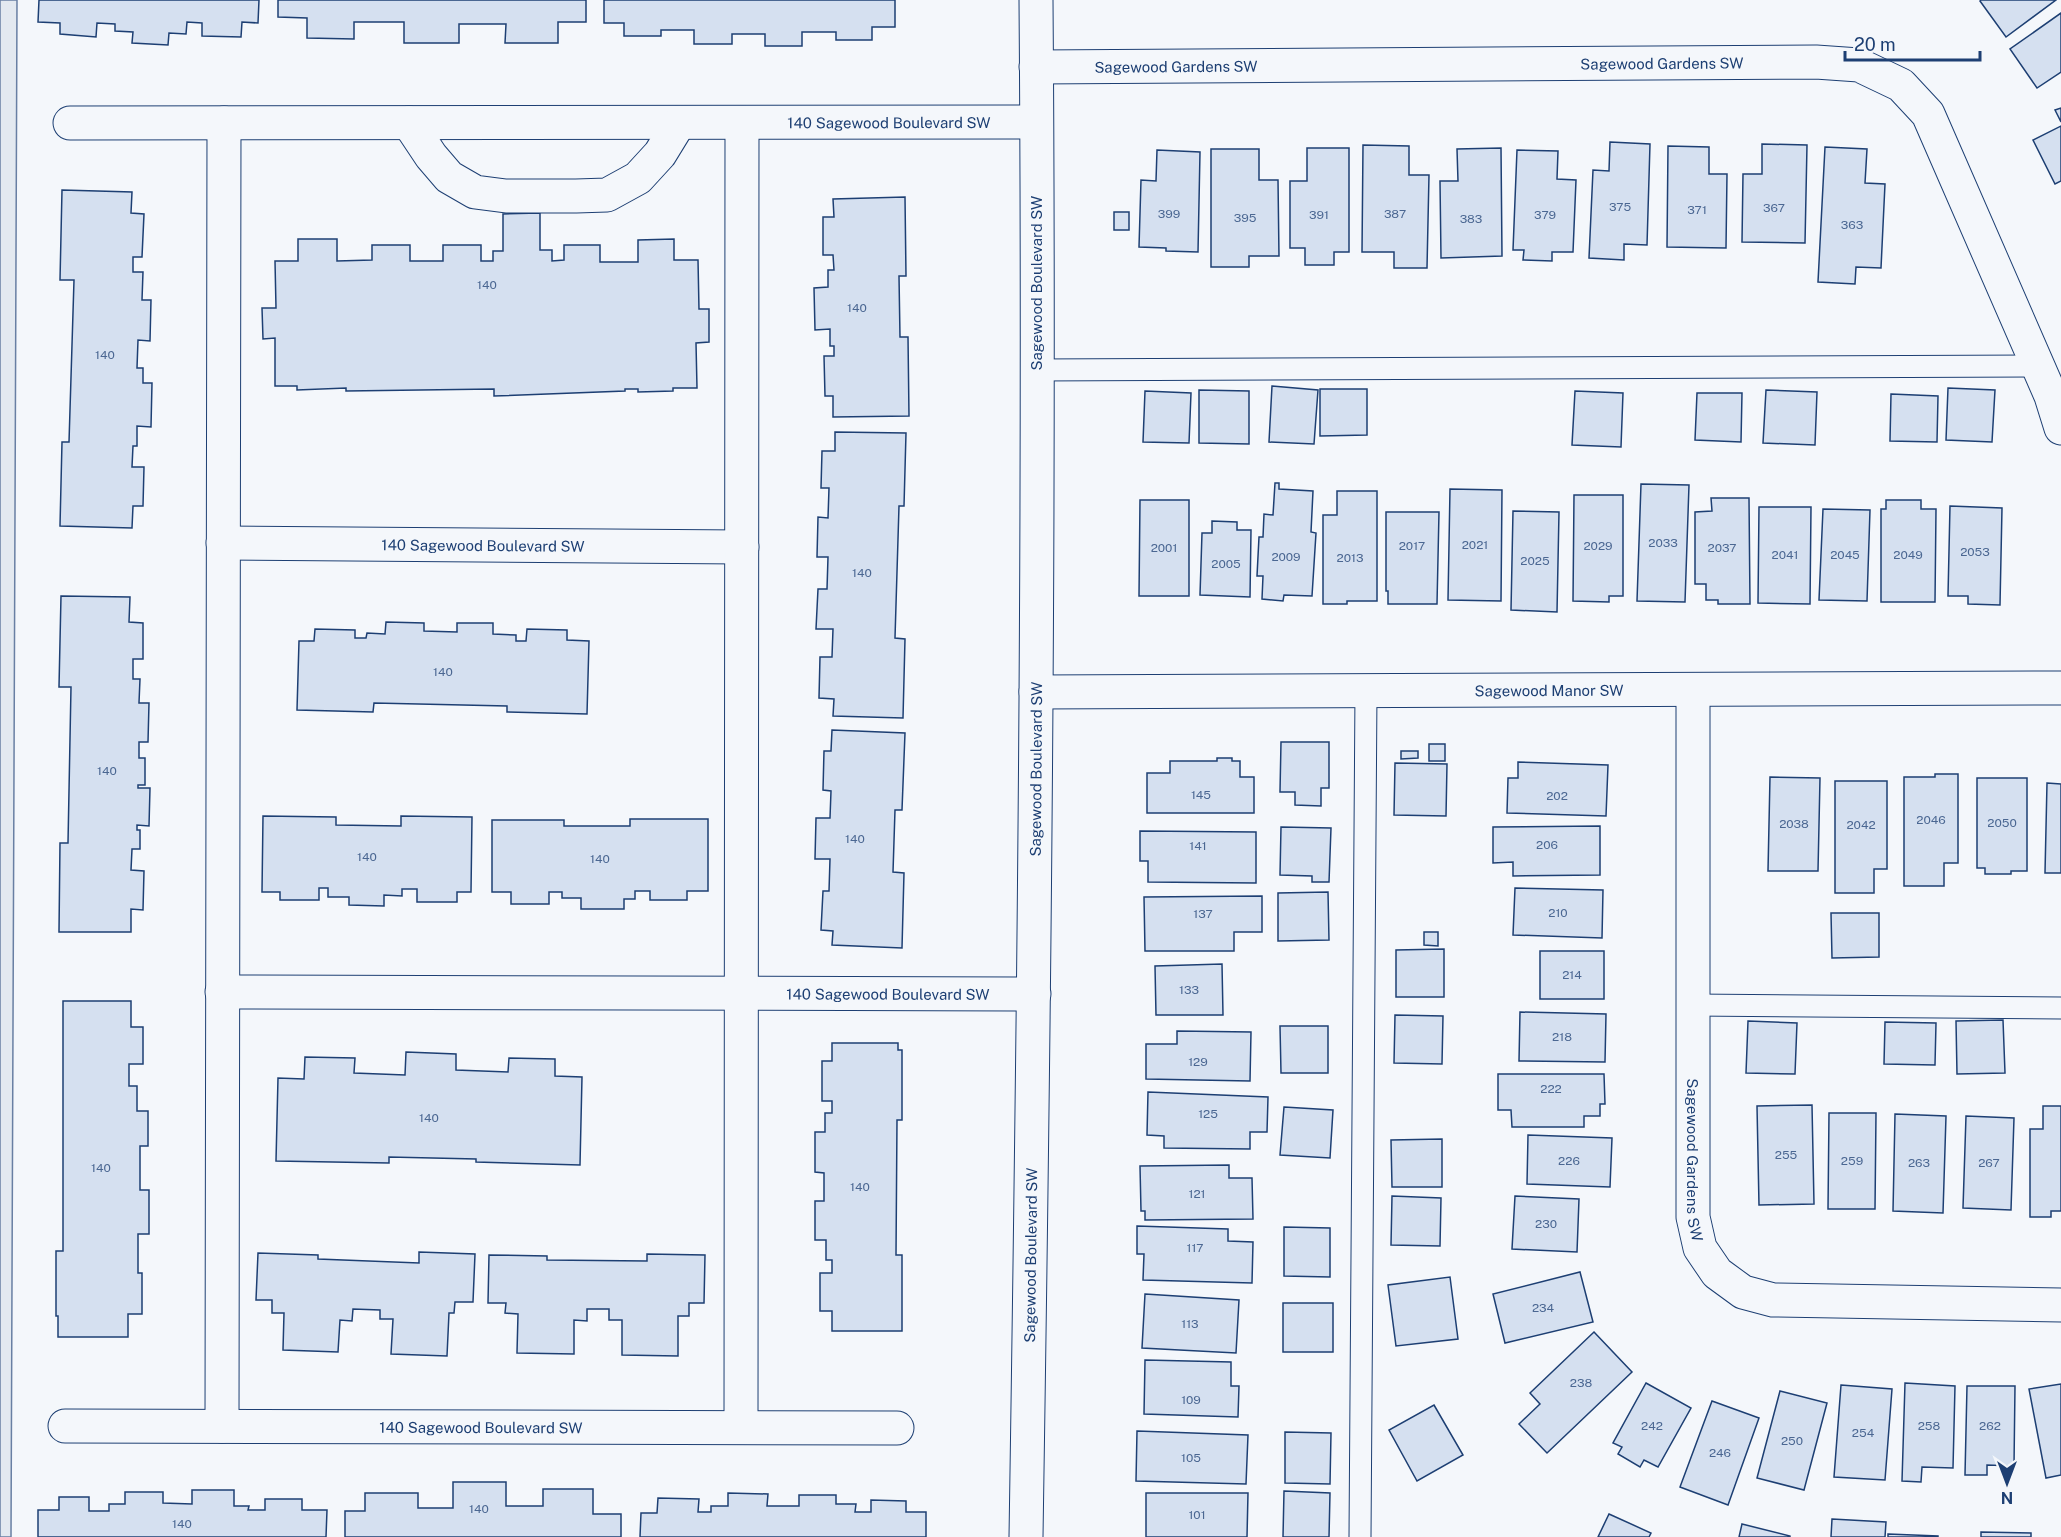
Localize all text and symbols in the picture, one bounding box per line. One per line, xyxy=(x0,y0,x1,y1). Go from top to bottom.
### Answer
scale bar xyxy=(1845,24,1980,62)
text: 20 m xyxy=(1854,34,1896,55)
street label: Sagewood Gardens SW xyxy=(1580,54,1744,72)
street label: Sagewood Gardens SW xyxy=(1094,57,1258,75)
street label: 140 Sagewood Boulevard SW xyxy=(787,114,991,131)
street label: Sagewood Boulevard SW xyxy=(1028,196,1045,370)
house number: 375 xyxy=(1609,200,1631,214)
house number: 367 xyxy=(1763,201,1785,215)
house number: 371 xyxy=(1687,203,1707,217)
house number: 399 xyxy=(1158,207,1180,221)
house number: 387 xyxy=(1384,207,1406,221)
house number: 391 xyxy=(1309,208,1329,222)
house number: 379 xyxy=(1534,208,1556,222)
house number: 395 xyxy=(1234,211,1257,225)
house number: 383 xyxy=(1460,212,1482,226)
house number: 363 xyxy=(1841,218,1863,232)
house number: 140 xyxy=(477,278,497,292)
house number: 140 xyxy=(847,301,867,315)
house number: 140 xyxy=(95,348,115,362)
street label: 140 Sagewood Boulevard SW xyxy=(381,536,585,554)
house number: 2033 xyxy=(1648,536,1678,550)
house number: 2021 xyxy=(1462,538,1488,552)
house number: 2017 xyxy=(1399,539,1425,553)
house number: 2029 xyxy=(1583,539,1613,553)
house number: 2001 xyxy=(1151,541,1177,555)
house number: 2037 xyxy=(1708,541,1736,555)
house number: 2053 xyxy=(1960,545,1990,559)
house number: 2041 xyxy=(1772,548,1798,562)
house number: 2045 xyxy=(1830,548,1860,562)
house number: 2049 xyxy=(1893,548,1923,562)
house number: 2009 xyxy=(1271,550,1301,564)
house number: 2013 xyxy=(1337,551,1363,565)
house number: 2025 xyxy=(1520,554,1550,568)
house number: 2005 xyxy=(1211,557,1241,571)
house number: 140 xyxy=(852,566,872,580)
house number: 140 xyxy=(433,665,453,679)
street label: Sagewood Manor SW xyxy=(1474,681,1624,699)
street label: Sagewood Boulevard SW xyxy=(1026,682,1045,857)
house number: 140 xyxy=(97,764,117,778)
house number: 145 xyxy=(1191,788,1211,802)
house number: 202 xyxy=(1546,789,1568,803)
house number: 2046 xyxy=(1916,813,1946,827)
house number: 2050 xyxy=(1987,816,2017,830)
house number: 2038 xyxy=(1779,817,1809,831)
house number: 2042 xyxy=(1846,818,1876,832)
house number: 140 xyxy=(845,832,865,846)
house number: 206 xyxy=(1536,838,1558,852)
house number: 141 xyxy=(1189,839,1207,853)
house number: 140 xyxy=(357,850,377,864)
house number: 140 xyxy=(590,852,610,866)
house number: 210 xyxy=(1548,906,1568,920)
house number: 137 xyxy=(1193,907,1213,921)
house number: 214 xyxy=(1562,968,1582,982)
house number: 133 xyxy=(1179,983,1199,997)
street label: 140 Sagewood Boulevard SW xyxy=(786,985,990,1002)
house number: 218 xyxy=(1552,1030,1572,1044)
house number: 129 xyxy=(1188,1055,1208,1069)
street label: Sagewood Gardens SW xyxy=(1685,1078,1707,1243)
house number: 222 xyxy=(1540,1082,1562,1096)
house number: 125 xyxy=(1198,1107,1218,1121)
house number: 140 xyxy=(419,1111,439,1125)
house number: 255 xyxy=(1775,1148,1798,1162)
house number: 226 xyxy=(1558,1154,1580,1168)
house number: 259 xyxy=(1841,1154,1863,1168)
house number: 263 xyxy=(1908,1156,1930,1170)
house number: 267 xyxy=(1978,1156,2000,1170)
house number: 140 xyxy=(91,1161,111,1175)
street label: Sagewood Boulevard SW xyxy=(1020,1167,1040,1343)
house number: 140 xyxy=(850,1180,870,1194)
house number: 121 xyxy=(1189,1187,1205,1201)
house number: 230 xyxy=(1535,1217,1557,1231)
house number: 117 xyxy=(1187,1241,1203,1255)
house number: 234 xyxy=(1532,1301,1555,1315)
house number: 113 xyxy=(1181,1317,1199,1331)
house number: 238 xyxy=(1570,1376,1592,1390)
house number: 109 xyxy=(1181,1393,1201,1407)
street label: 140 Sagewood Boulevard SW xyxy=(379,1418,583,1436)
house number: 242 xyxy=(1641,1419,1663,1433)
house number: 258 xyxy=(1918,1419,1941,1433)
house number: 262 xyxy=(1979,1419,2001,1433)
house number: 254 xyxy=(1852,1426,1875,1440)
house number: 250 xyxy=(1781,1434,1803,1448)
house number: 246 xyxy=(1709,1446,1731,1460)
house number: 105 xyxy=(1181,1451,1201,1465)
north arrow xyxy=(1977,1453,2037,1513)
text: N xyxy=(2001,1488,2013,1507)
house number: 140 xyxy=(469,1502,489,1516)
house number: 101 xyxy=(1188,1508,1206,1522)
house number: 140 xyxy=(172,1517,192,1531)

